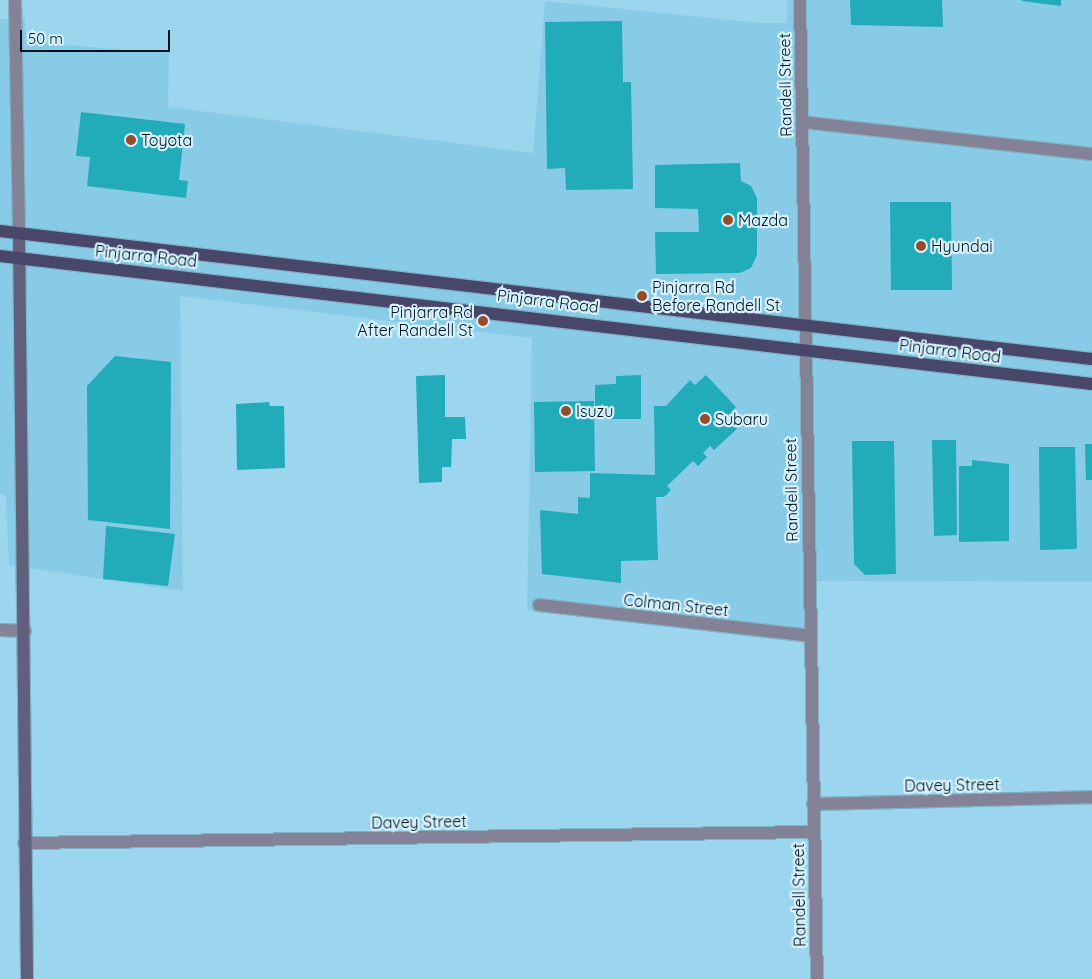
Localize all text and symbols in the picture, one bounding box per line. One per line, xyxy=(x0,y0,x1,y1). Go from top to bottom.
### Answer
scale bar xyxy=(22,20,172,52)
text: 50 m xyxy=(28,29,63,48)
street label: Randell Street xyxy=(774,33,796,137)
place label: Toyota xyxy=(141,130,192,150)
marker: Toyota xyxy=(125,134,137,146)
place label: Mazda xyxy=(738,210,788,230)
marker: Mazda xyxy=(722,214,734,226)
place label: Hyundai xyxy=(931,236,993,256)
marker: Hyundai xyxy=(915,240,927,252)
street label: Pinjarra Road xyxy=(94,241,198,271)
place label: Pinjarra Rd Before Randell St xyxy=(652,277,780,315)
street label: Pinjarra Road xyxy=(496,285,600,317)
marker: Pinjarra Rd Before Randell St xyxy=(636,290,648,302)
place label: Pinjarra Rd After Randell St xyxy=(357,302,473,340)
marker: Pinjarra Rd After Randell St xyxy=(477,315,489,327)
street label: Pinjarra Road xyxy=(898,335,1002,367)
place label: Isuzu xyxy=(576,401,613,421)
marker: Isuzu xyxy=(560,405,572,417)
place label: Subaru xyxy=(715,409,768,429)
marker: Subaru xyxy=(699,413,711,425)
street label: Randell Street xyxy=(780,438,802,542)
street label: Colman Street xyxy=(623,590,729,620)
street label: Davey Street xyxy=(904,775,1000,795)
street label: Davey Street xyxy=(371,812,467,832)
street label: Randell Street xyxy=(788,843,810,947)

